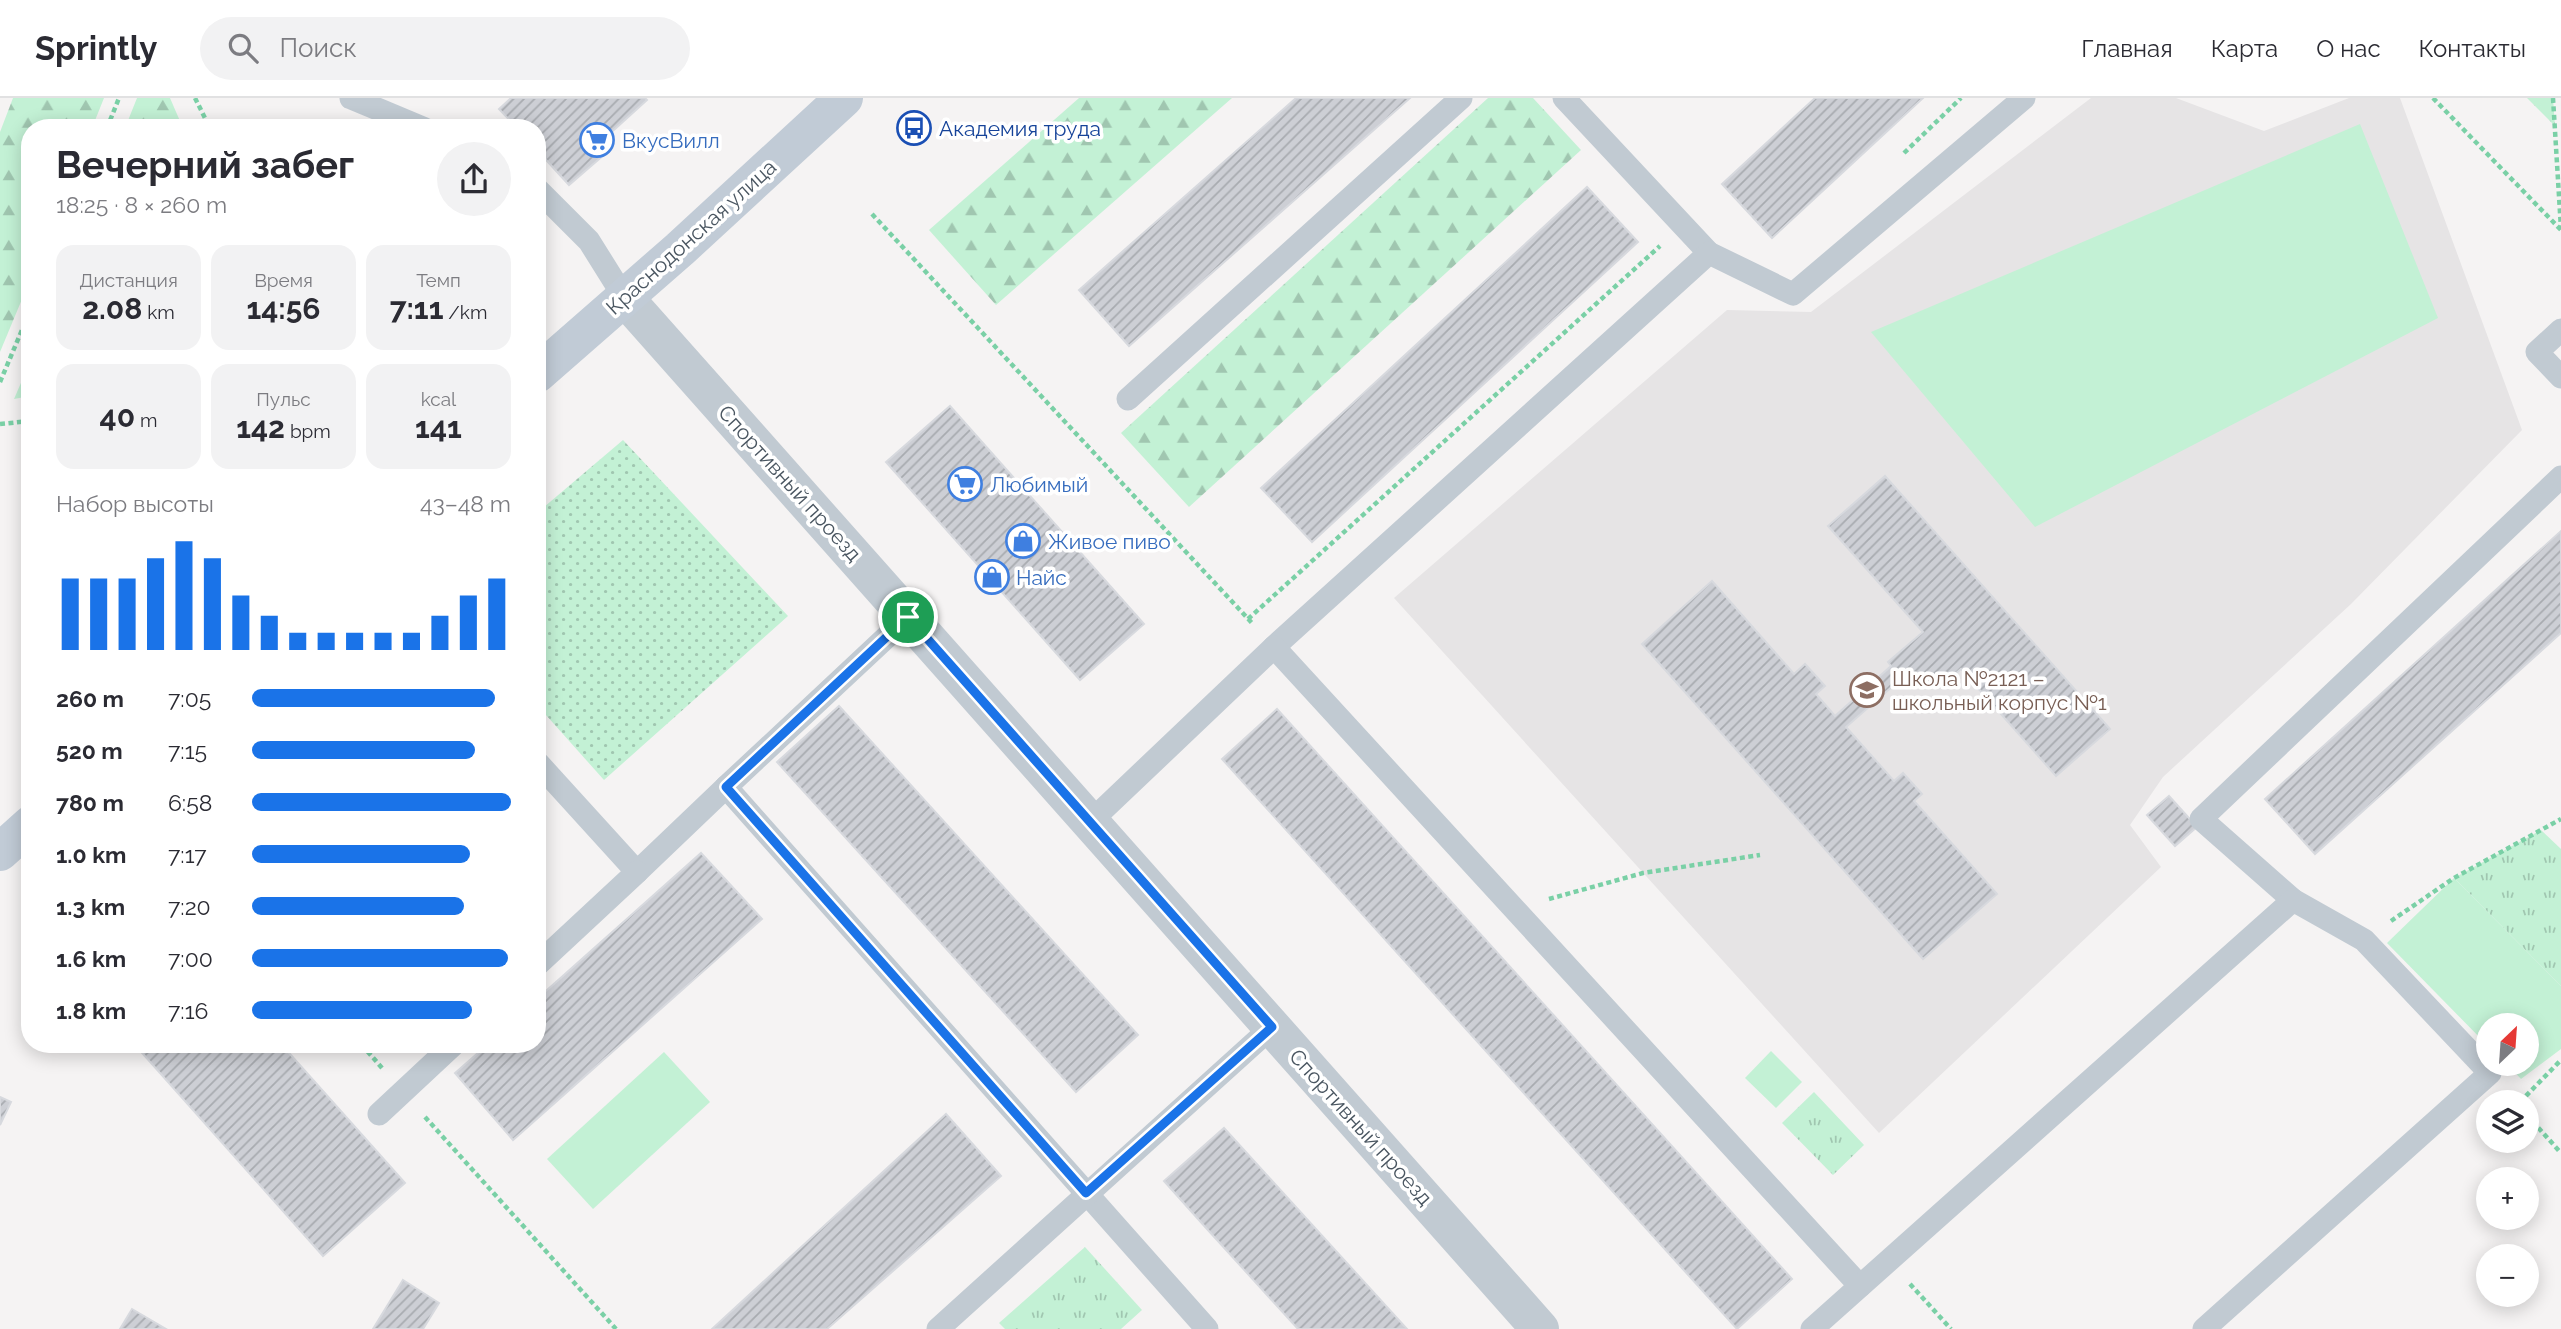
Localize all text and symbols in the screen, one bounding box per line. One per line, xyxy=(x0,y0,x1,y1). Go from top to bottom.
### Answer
search box xyxy=(200,17,690,80)
text: Sprintly xyxy=(35,29,158,68)
icon: search xyxy=(224,29,262,67)
text: Поиск xyxy=(280,33,357,63)
text: Главная xyxy=(2081,34,2173,63)
text: Карта xyxy=(2211,34,2278,63)
text: О нас xyxy=(2316,34,2381,63)
text: Контакты xyxy=(2419,34,2526,63)
bus stop icon: Академия труда xyxy=(895,109,933,147)
place label: Академия труда xyxy=(939,116,1101,141)
supermarket icon: ВкусВилл xyxy=(578,121,616,159)
place label: ВкусВилл xyxy=(622,128,720,153)
text: Вечерний забег xyxy=(56,142,354,187)
button: share xyxy=(437,142,511,216)
street label: Краснодонская улица xyxy=(601,154,781,320)
text: 18:25 · 8 × 260 m xyxy=(56,191,227,218)
text: Дистанция xyxy=(79,269,178,291)
text: Время xyxy=(254,269,313,291)
text: Темп xyxy=(416,269,461,291)
text: 2.08 xyxy=(82,291,142,326)
text: 14:56 xyxy=(246,291,321,326)
text: 7:11 xyxy=(390,291,444,326)
text: km xyxy=(142,301,175,323)
text: /km xyxy=(444,301,487,323)
text: Пульс xyxy=(256,388,311,410)
text: kcal xyxy=(421,388,456,410)
text: 40 xyxy=(100,399,135,434)
street label: Спортивный проезд xyxy=(713,400,867,566)
text: m xyxy=(135,409,157,431)
text: 142 xyxy=(236,410,285,445)
text: 141 xyxy=(415,410,462,445)
text: bpm xyxy=(285,420,331,442)
supermarket icon: Любимый xyxy=(946,465,984,503)
place label: Любимый xyxy=(990,472,1088,497)
text: Набор высоты xyxy=(56,490,214,517)
text: 43–48 m xyxy=(420,490,511,517)
shop icon: Живое пиво xyxy=(1004,522,1042,560)
place label: Живое пиво xyxy=(1048,529,1171,554)
shop icon: Найс xyxy=(973,558,1011,596)
place label: Найс xyxy=(1016,565,1067,590)
pin xyxy=(878,587,938,647)
icon: arrive xyxy=(889,598,927,636)
place label: Школа №2121 – школьный корпус №1 xyxy=(1892,666,2107,715)
school or university icon: Школа №2121 – школьный корпус №1 xyxy=(1848,671,1886,709)
text: 260 m xyxy=(56,685,124,712)
text: 7:05 xyxy=(168,685,211,712)
text: 520 m xyxy=(56,737,123,764)
text: 7:15 xyxy=(168,737,207,764)
text: 780 m xyxy=(56,789,124,816)
text: 6:58 xyxy=(168,789,212,816)
text: 1.0 km xyxy=(56,841,126,868)
text: 7:17 xyxy=(168,841,207,868)
text: 1.3 km xyxy=(56,893,125,920)
text: 7:20 xyxy=(168,893,211,920)
text: 1.6 km xyxy=(56,945,126,972)
text: 7:00 xyxy=(168,945,213,972)
text: 1.8 km xyxy=(56,997,126,1024)
text: 7:16 xyxy=(168,997,208,1024)
north arrow xyxy=(2476,1013,2539,1076)
map controls xyxy=(2476,1013,2539,1307)
street label: Спортивный проезд xyxy=(1284,1044,1438,1210)
button: layers xyxy=(2476,1090,2539,1153)
button: + xyxy=(2476,1167,2539,1230)
button: − xyxy=(2476,1244,2539,1307)

